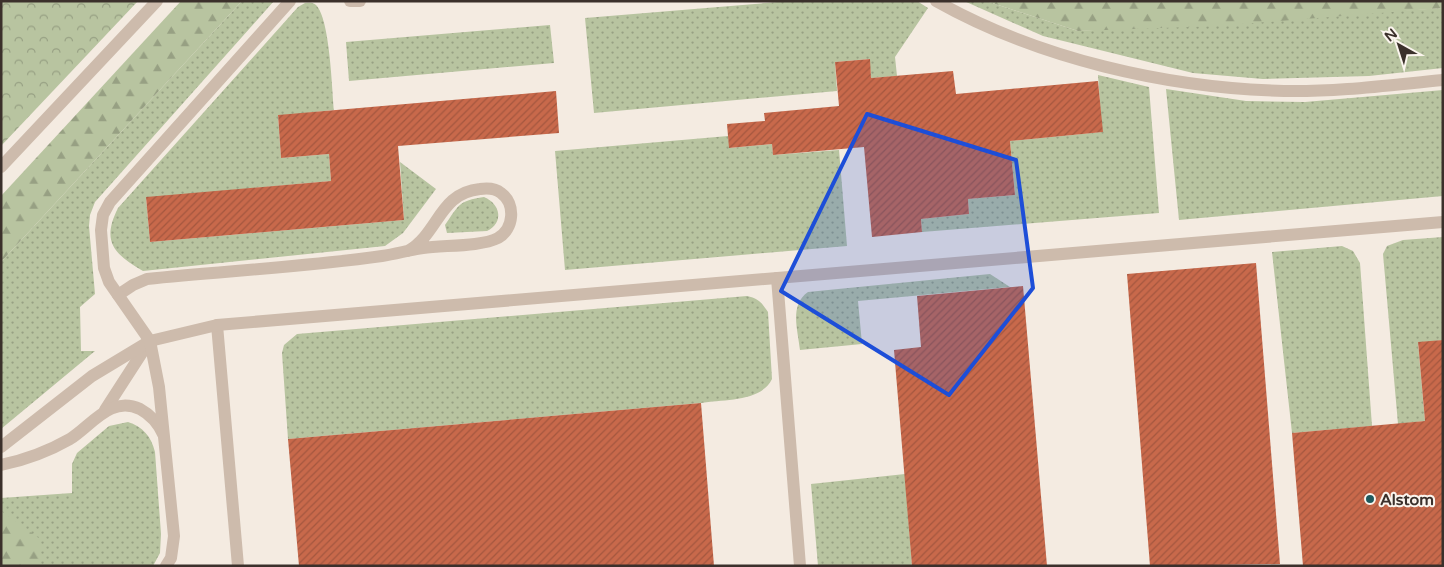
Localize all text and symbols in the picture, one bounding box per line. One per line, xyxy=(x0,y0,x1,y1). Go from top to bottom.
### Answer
north arrow xyxy=(1374,20,1424,70)
text: N xyxy=(1381,25,1401,45)
place label: Alstom xyxy=(1380,490,1434,510)
marker: Alstom xyxy=(1364,493,1376,505)

